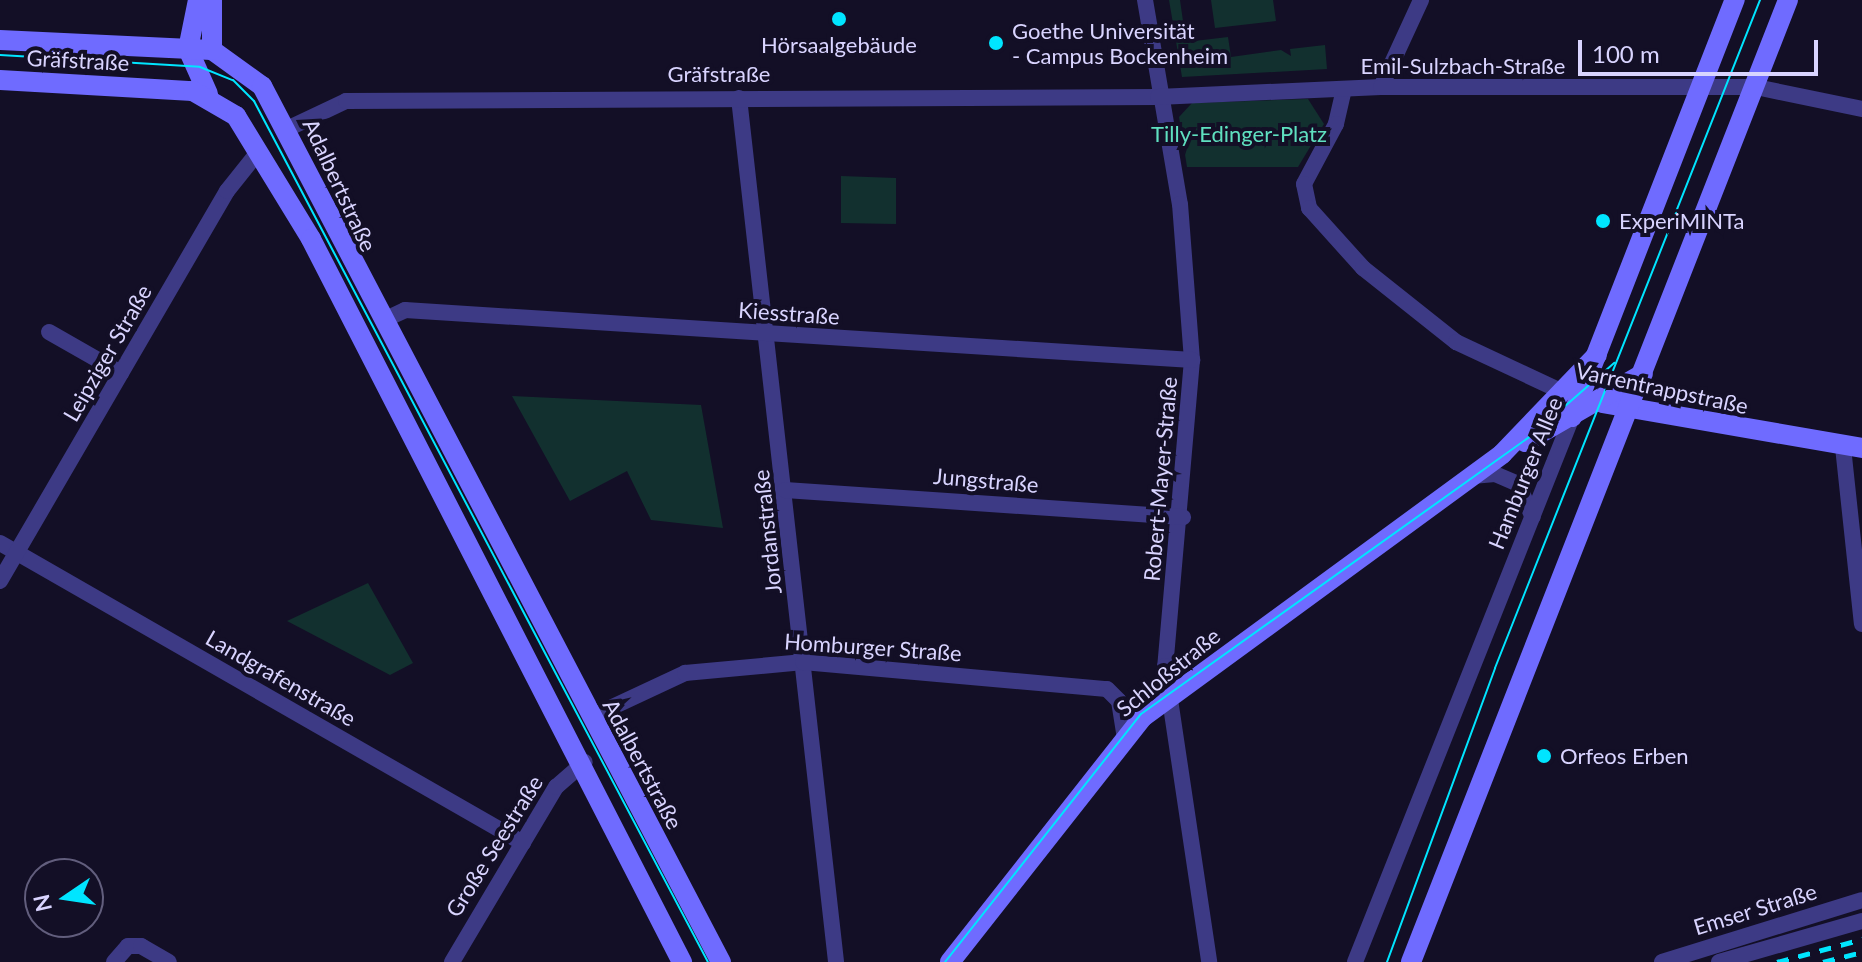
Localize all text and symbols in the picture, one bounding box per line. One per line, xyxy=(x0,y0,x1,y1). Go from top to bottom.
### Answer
marker: Hörsaalgebäude xyxy=(830,10,848,28)
place label: Goethe Universität - Campus Bockenheim xyxy=(1012,17,1228,68)
scale bar xyxy=(1582,24,1822,74)
place label: Hörsaalgebäude xyxy=(761,32,917,58)
marker: Goethe Universität - Campus Bockenheim xyxy=(987,34,1005,52)
text: 100 m xyxy=(1592,39,1660,68)
street label: Gräfstraße xyxy=(26,44,130,76)
street label: Emil-Sulzbach-Straße xyxy=(1361,53,1565,79)
street label: Gräfstraße xyxy=(668,61,770,87)
street label: Adalbertstraße xyxy=(298,114,382,256)
park label: Tilly-Edinger-Platz xyxy=(1151,121,1327,147)
place label: ExperiMINTa xyxy=(1619,208,1745,234)
marker: ExperiMINTa xyxy=(1594,212,1612,230)
street label: Leipziger Straße xyxy=(57,280,157,426)
street label: Kiesstraße xyxy=(737,296,841,330)
street label: Varrentrappstraße xyxy=(1573,357,1751,419)
street label: Robert-Mayer-Straße xyxy=(1138,376,1182,582)
street label: Hamburger Allee xyxy=(1482,393,1568,553)
street label: Jungstraße xyxy=(932,462,1040,498)
street label: Jordanstraße xyxy=(747,468,787,596)
street label: Schloßstraße xyxy=(1111,622,1225,722)
street label: Landgrafenstraße xyxy=(201,624,361,732)
street label: Homburger Straße xyxy=(783,628,963,666)
street label: Adalbertstraße xyxy=(598,694,688,834)
place label: Orfeos Erben xyxy=(1560,743,1689,769)
marker: Orfeos Erben xyxy=(1535,747,1553,765)
street label: Große Seestraße xyxy=(440,770,548,922)
north arrow xyxy=(24,858,104,938)
street label: Emser Straße xyxy=(1690,878,1820,940)
text: N xyxy=(27,892,57,914)

